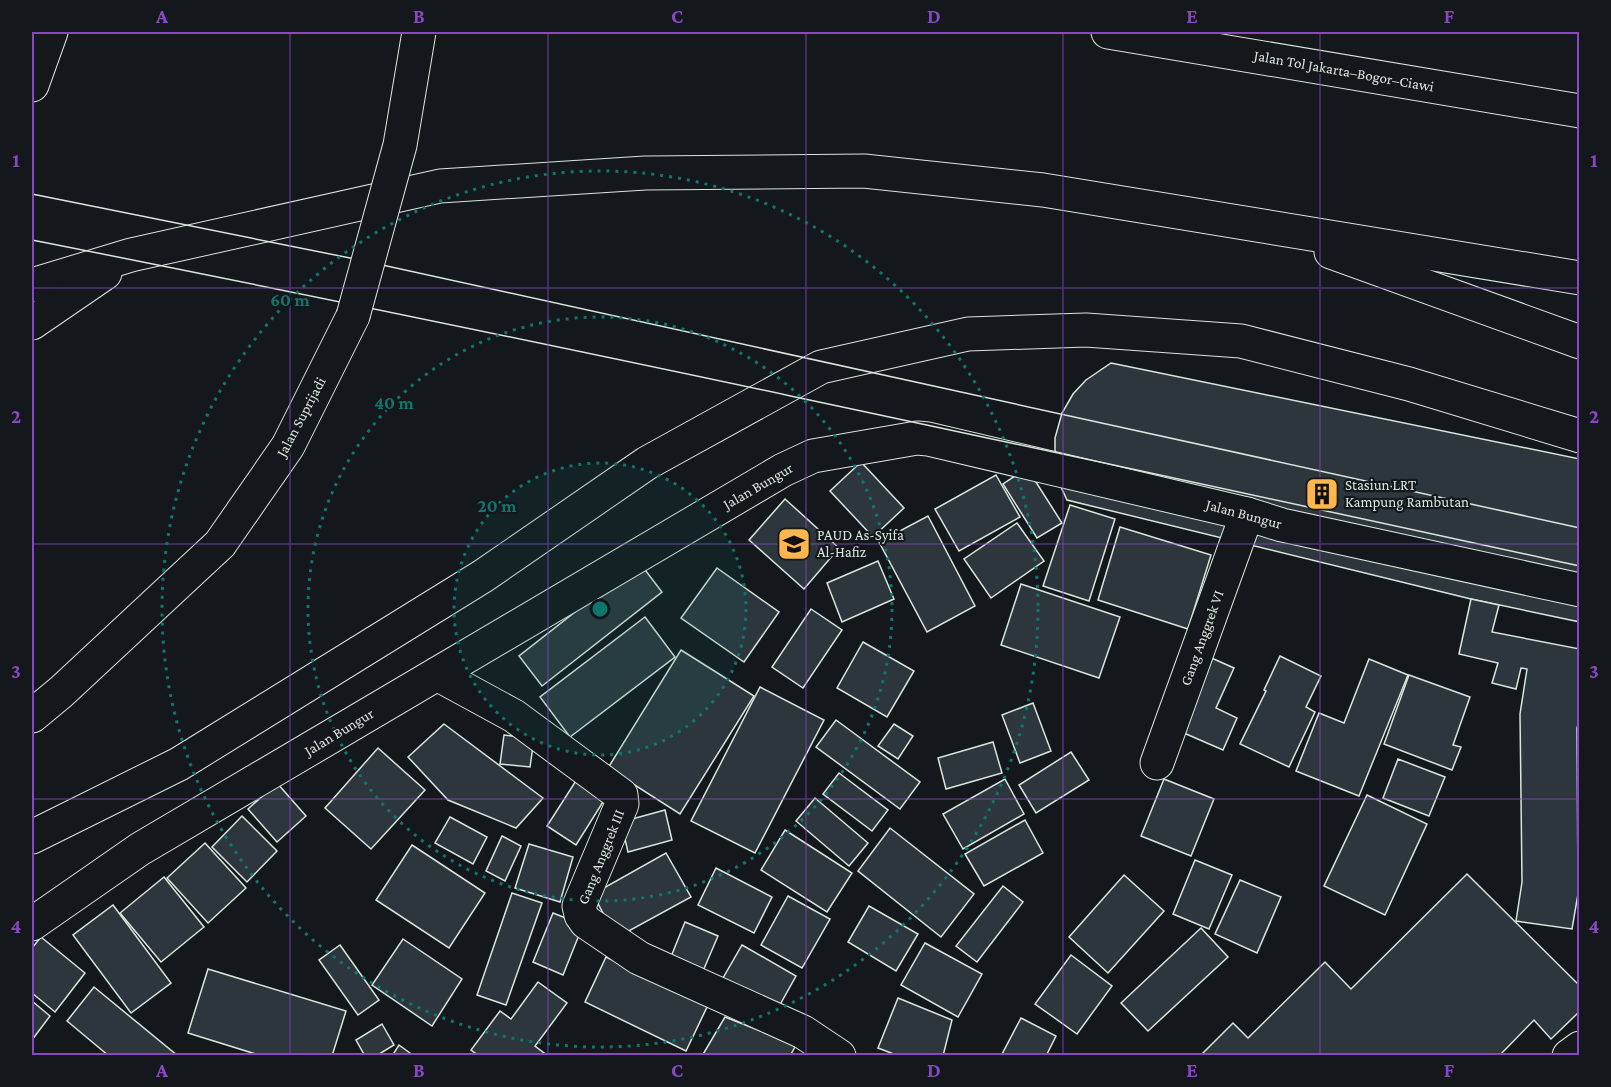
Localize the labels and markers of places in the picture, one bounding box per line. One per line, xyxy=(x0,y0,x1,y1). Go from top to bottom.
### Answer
building icon: Stasiun LRT Kampung Rambutan xyxy=(1304,476,1340,512)
place label: Stasiun LRT Kampung Rambutan xyxy=(1345,477,1469,511)
school or university icon: PAUD As-Syifa Al-Hafiz xyxy=(776,526,812,562)
place label: PAUD As-Syifa Al-Hafiz xyxy=(817,527,904,560)
centre of rings xyxy=(590,599,610,619)

